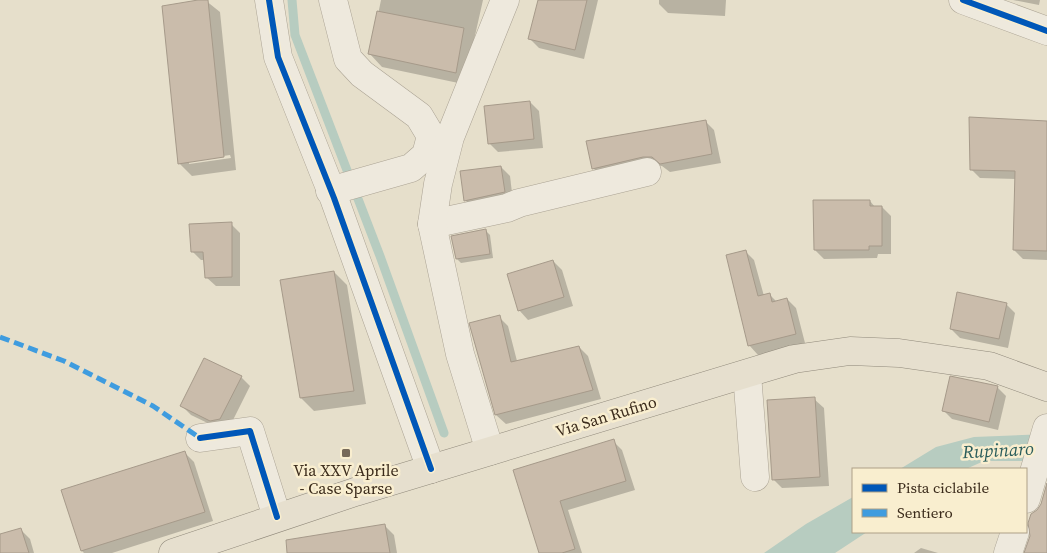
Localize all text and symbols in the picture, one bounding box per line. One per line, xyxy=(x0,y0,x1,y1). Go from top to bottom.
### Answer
street label: Via San Rufino xyxy=(553,390,659,442)
water label: Rupinaro xyxy=(961,436,1035,464)
marker: Via XXV Aprile - Case Sparse xyxy=(340,447,352,459)
place label: Via XXV Aprile - Case Sparse xyxy=(293,459,399,499)
legend xyxy=(852,468,1027,533)
text: Pista ciclabile xyxy=(897,477,989,498)
text: Sentiero xyxy=(897,502,953,523)

